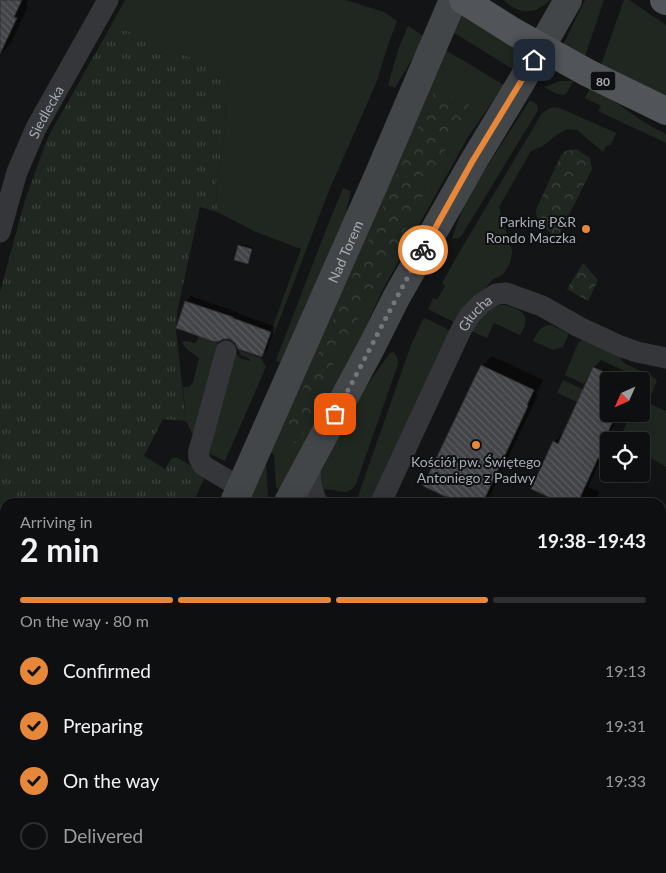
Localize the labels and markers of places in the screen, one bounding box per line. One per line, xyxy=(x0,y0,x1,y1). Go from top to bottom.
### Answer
pin xyxy=(513,39,555,81)
place label: Parking P&R Rondo Maczka xyxy=(486,213,576,246)
marker: Parking P&R Rondo Maczka xyxy=(580,223,592,235)
pin xyxy=(314,393,356,435)
marker: Kościół pw. Świętego Antoniego z Padwy xyxy=(470,439,482,451)
place label: Kościół pw. Świętego Antoniego z Padwy xyxy=(411,453,541,486)

